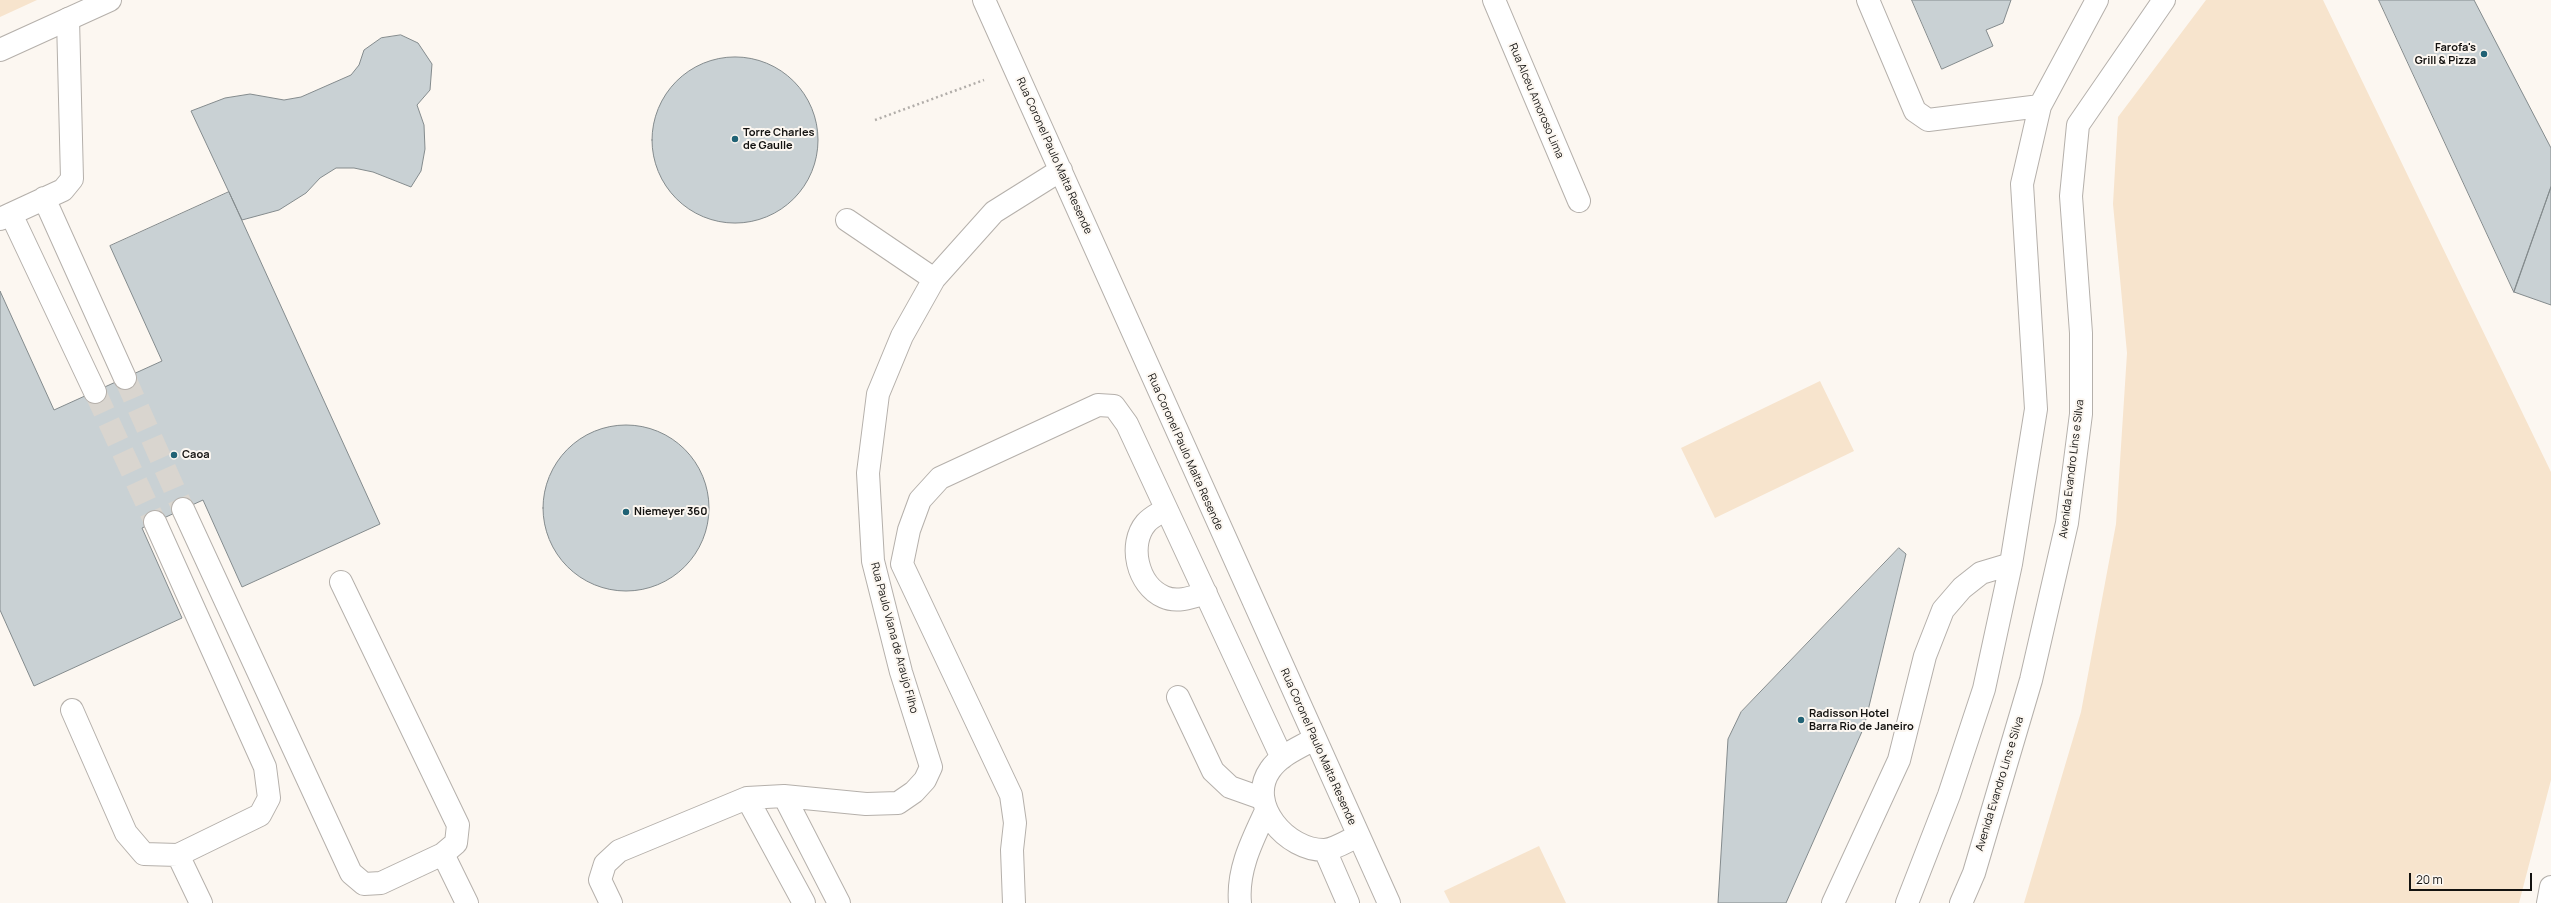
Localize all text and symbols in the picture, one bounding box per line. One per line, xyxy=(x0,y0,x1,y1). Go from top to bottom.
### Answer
place label: Farofa's Grill & Pizza xyxy=(2415,41,2476,67)
street label: Rua Alceu Amoroso Lima xyxy=(1506,42,1566,160)
marker: Farofa's Grill & Pizza xyxy=(2479,49,2489,59)
street label: Rua Coronel Paulo Malta Resende xyxy=(1013,76,1095,236)
place label: Torre Charles de Gaulle xyxy=(743,126,814,152)
marker: Torre Charles de Gaulle xyxy=(730,134,740,144)
street label: Rua Coronel Paulo Malta Resende xyxy=(1144,372,1226,532)
street label: Avenida Evandro Lins e Silva xyxy=(2057,399,2087,539)
place label: Caoa xyxy=(182,448,210,462)
marker: Caoa xyxy=(169,450,179,460)
place label: Niemeyer 360 xyxy=(634,505,707,519)
marker: Niemeyer 360 xyxy=(621,507,631,517)
street label: Rua Paulo Viana de Araujo Filho xyxy=(867,561,921,715)
street label: Rua Coronel Paulo Malta Resende xyxy=(1277,667,1359,827)
place label: Radisson Hotel Barra Rio de Janeiro xyxy=(1809,707,1914,733)
marker: Radisson Hotel Barra Rio de Janeiro xyxy=(1796,715,1806,725)
street label: Avenida Evandro Lins e Silva xyxy=(1973,715,2027,853)
scale bar xyxy=(2411,865,2534,891)
text: 20 m xyxy=(2416,871,2443,888)

